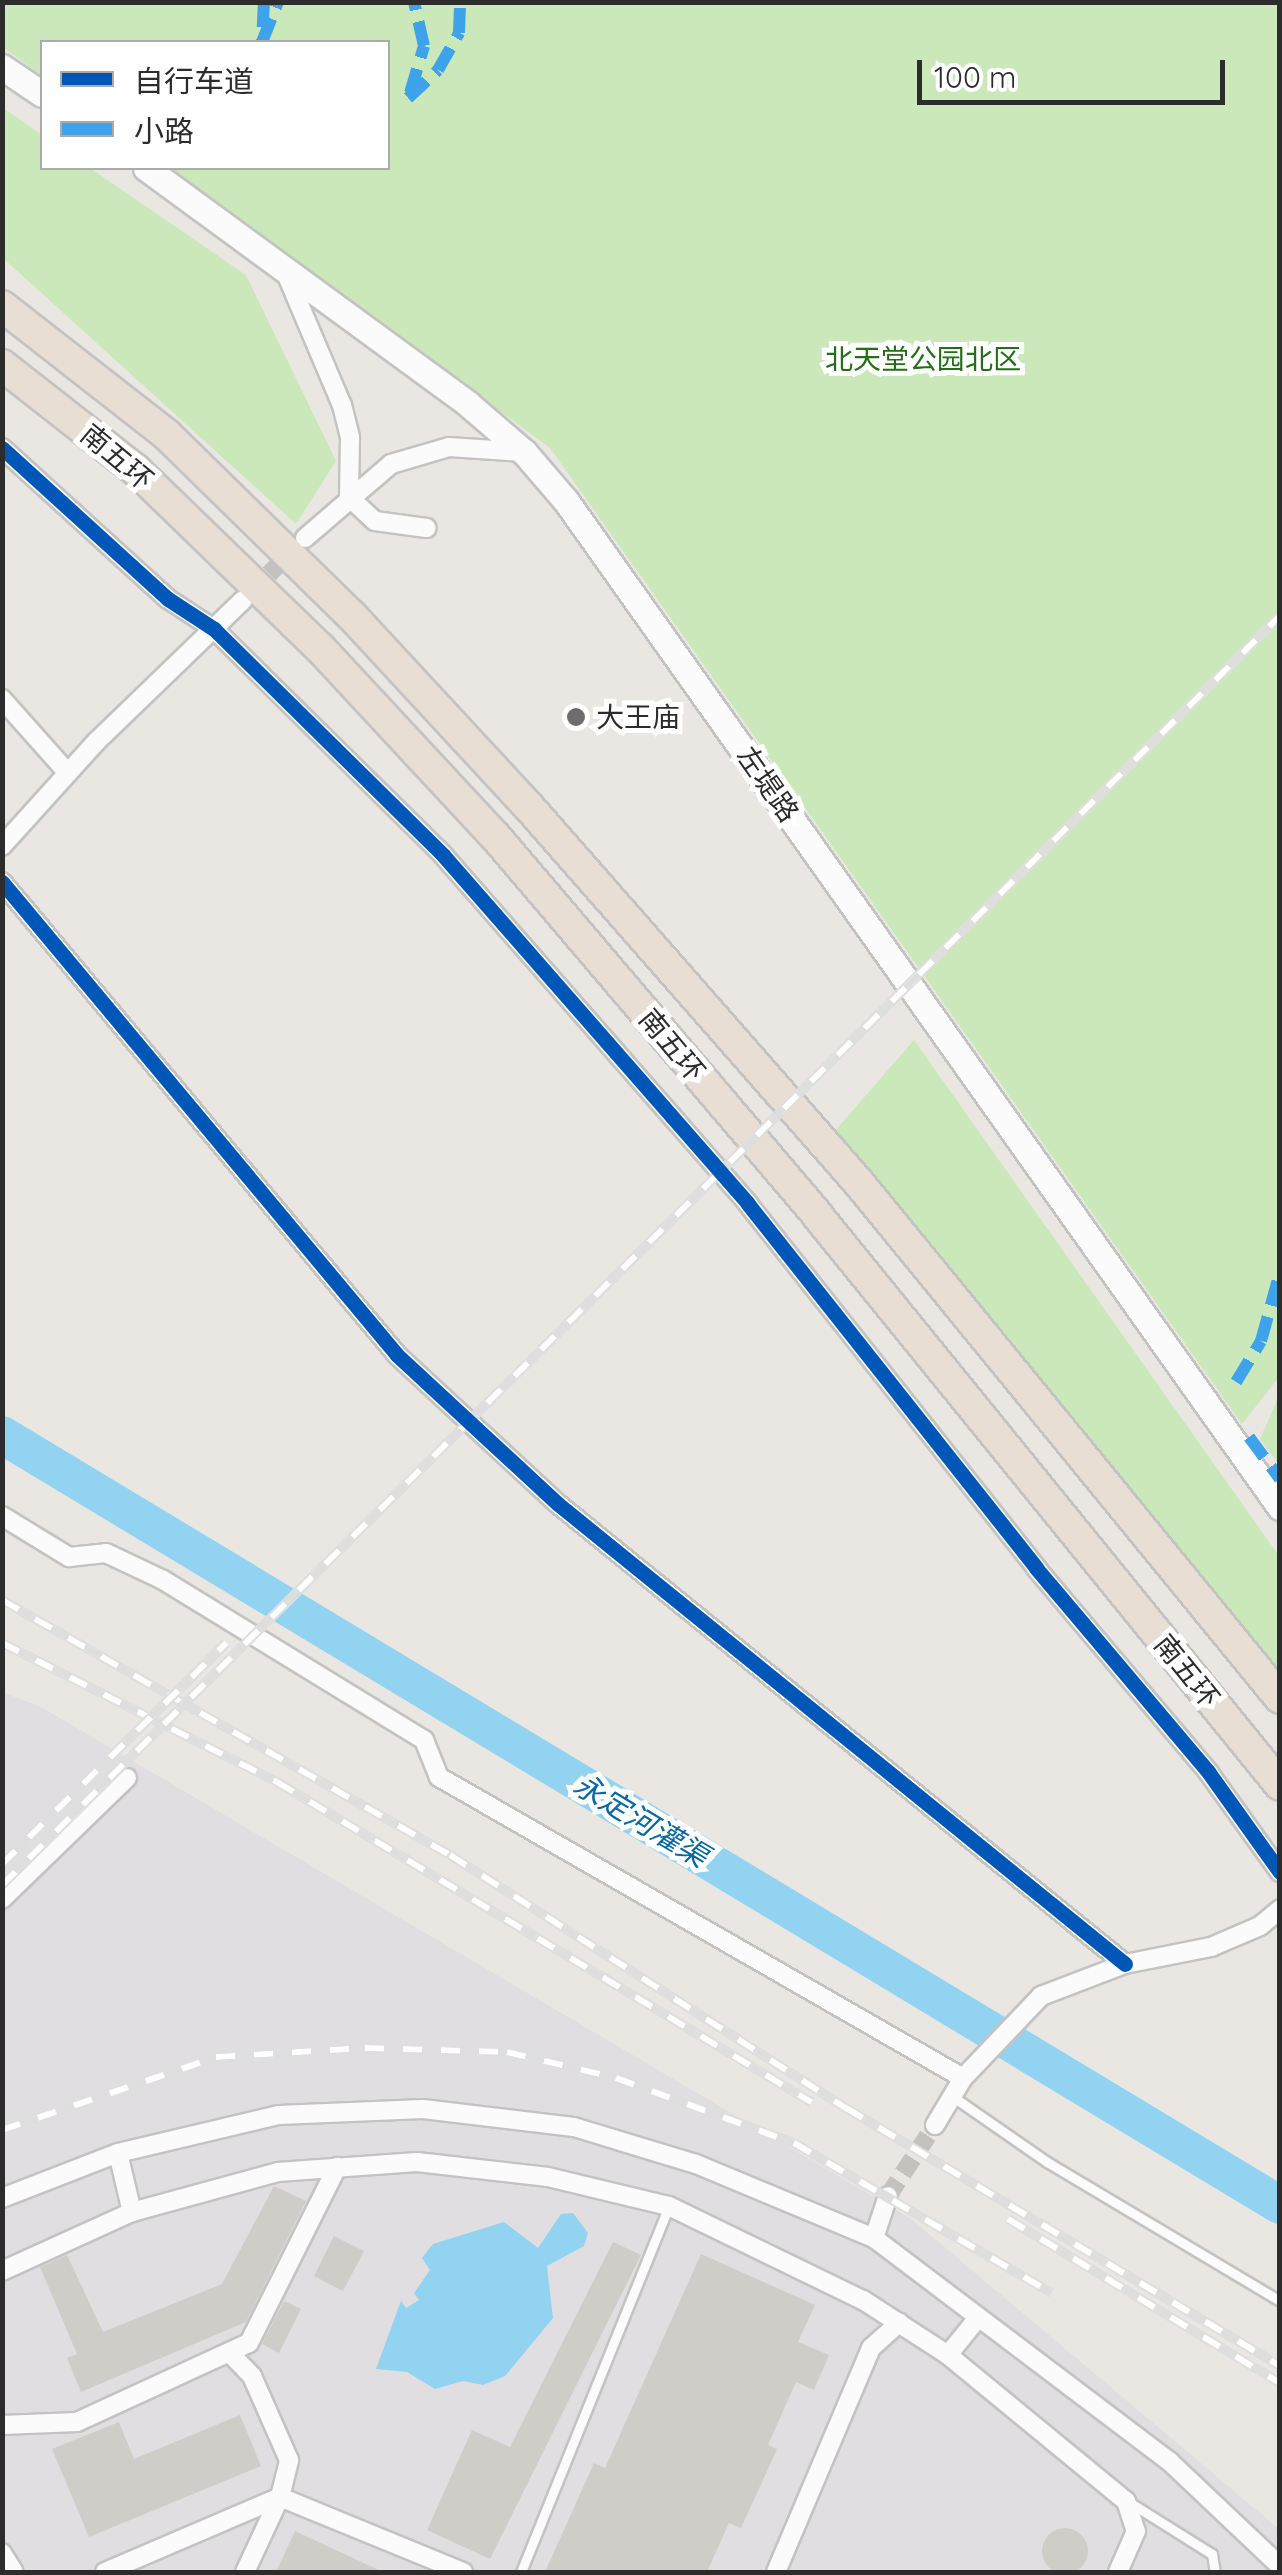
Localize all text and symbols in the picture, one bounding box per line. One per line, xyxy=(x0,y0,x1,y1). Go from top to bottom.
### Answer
legend xyxy=(40,40,390,170)
scale bar xyxy=(922,40,1230,102)
text: 100 m xyxy=(934,58,1016,96)
text: 自行车道 xyxy=(134,62,254,100)
text: 小路 xyxy=(134,112,194,150)
park label: 北天堂公园北区 xyxy=(825,342,1021,376)
street label: 南五环 xyxy=(74,417,160,497)
place label: 大王庙 xyxy=(596,700,680,734)
marker: 大王庙 xyxy=(565,706,587,728)
street label: 左堤路 xyxy=(730,740,806,828)
street label: 南五环 xyxy=(632,1002,712,1088)
street label: 南五环 xyxy=(1148,1628,1226,1714)
water label: 永定河灌渠 xyxy=(567,1766,715,1874)

